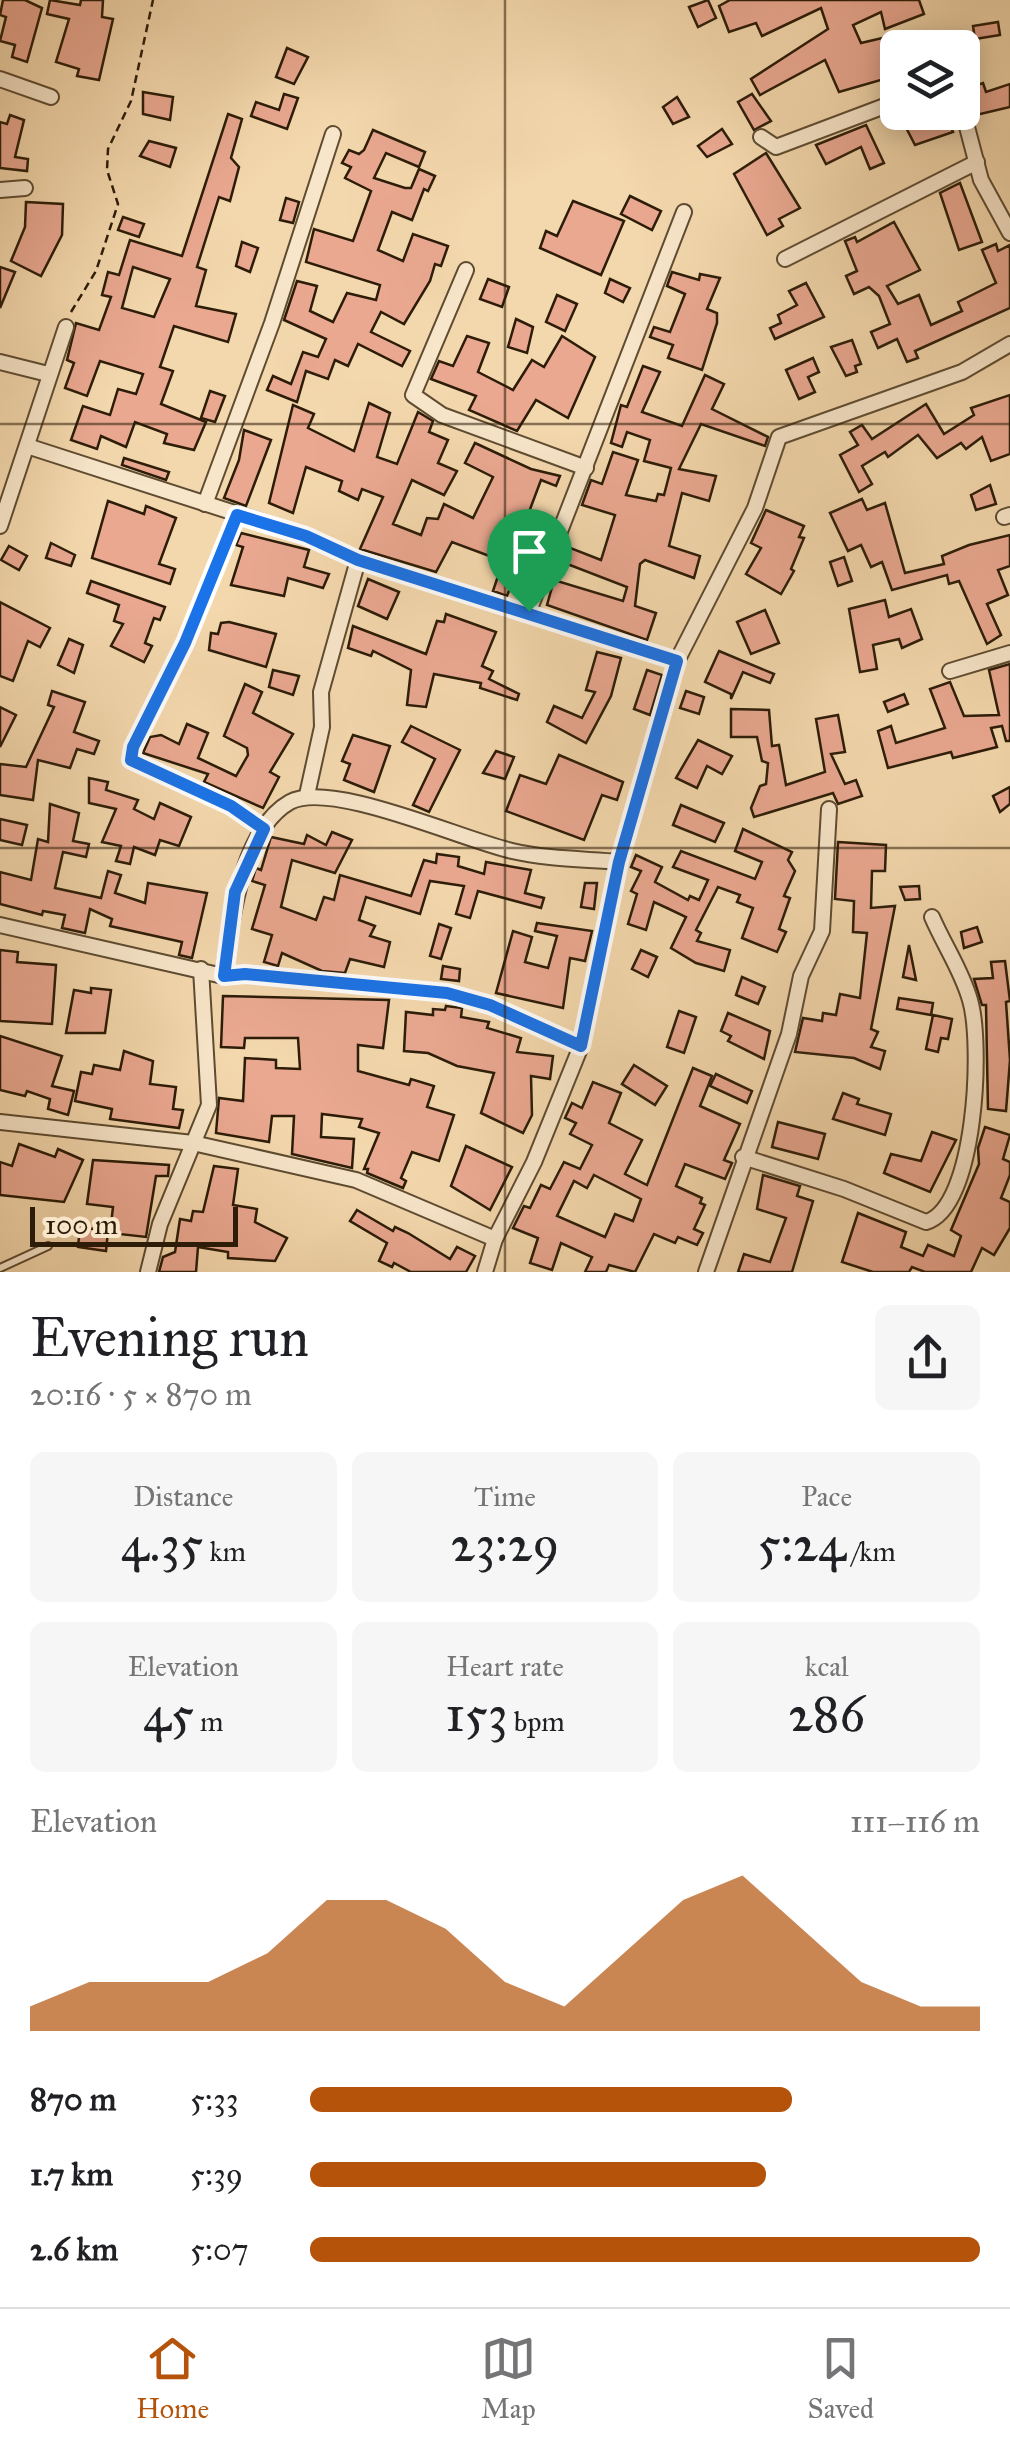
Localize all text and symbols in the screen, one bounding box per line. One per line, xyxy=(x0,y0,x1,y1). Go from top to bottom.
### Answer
map controls xyxy=(880,30,980,130)
button: layers xyxy=(880,30,980,130)
pin xyxy=(487,509,572,612)
icon: arrive xyxy=(502,524,557,579)
scale bar xyxy=(30,1202,238,1246)
text: 100 m xyxy=(45,1207,118,1242)
text: Evening run xyxy=(30,1304,309,1371)
button: share xyxy=(875,1305,980,1410)
text: 20:16 · 5 × 870 m xyxy=(30,1375,252,1414)
text: Distance xyxy=(133,1479,234,1514)
text: Time xyxy=(474,1479,536,1514)
text: Pace xyxy=(801,1479,852,1514)
text: 4.35 xyxy=(121,1514,203,1575)
text: 23:29 xyxy=(451,1514,559,1575)
text: 5:24 xyxy=(757,1514,846,1575)
text: km xyxy=(203,1534,246,1569)
text: /km xyxy=(846,1534,896,1569)
text: Elevation xyxy=(128,1649,239,1684)
text: Heart rate xyxy=(446,1649,564,1684)
text: kcal xyxy=(805,1649,849,1684)
text: 45 xyxy=(143,1684,194,1745)
text: 153 xyxy=(445,1684,508,1745)
text: 286 xyxy=(788,1684,865,1745)
text: m xyxy=(194,1704,224,1739)
text: bpm xyxy=(508,1704,565,1739)
text: Elevation xyxy=(30,1802,157,1841)
text: 111–116 m xyxy=(850,1802,980,1841)
text: 870 m xyxy=(30,2080,117,2119)
text: 5:33 xyxy=(190,2080,239,2119)
text: 1.7 km xyxy=(30,2155,113,2194)
text: 5:39 xyxy=(190,2155,243,2194)
text: 2.6 km xyxy=(30,2230,118,2269)
text: 5:07 xyxy=(190,2230,249,2269)
tab: Home xyxy=(136,2331,209,2426)
tab: Map xyxy=(481,2331,536,2426)
tab: Saved xyxy=(808,2331,874,2426)

